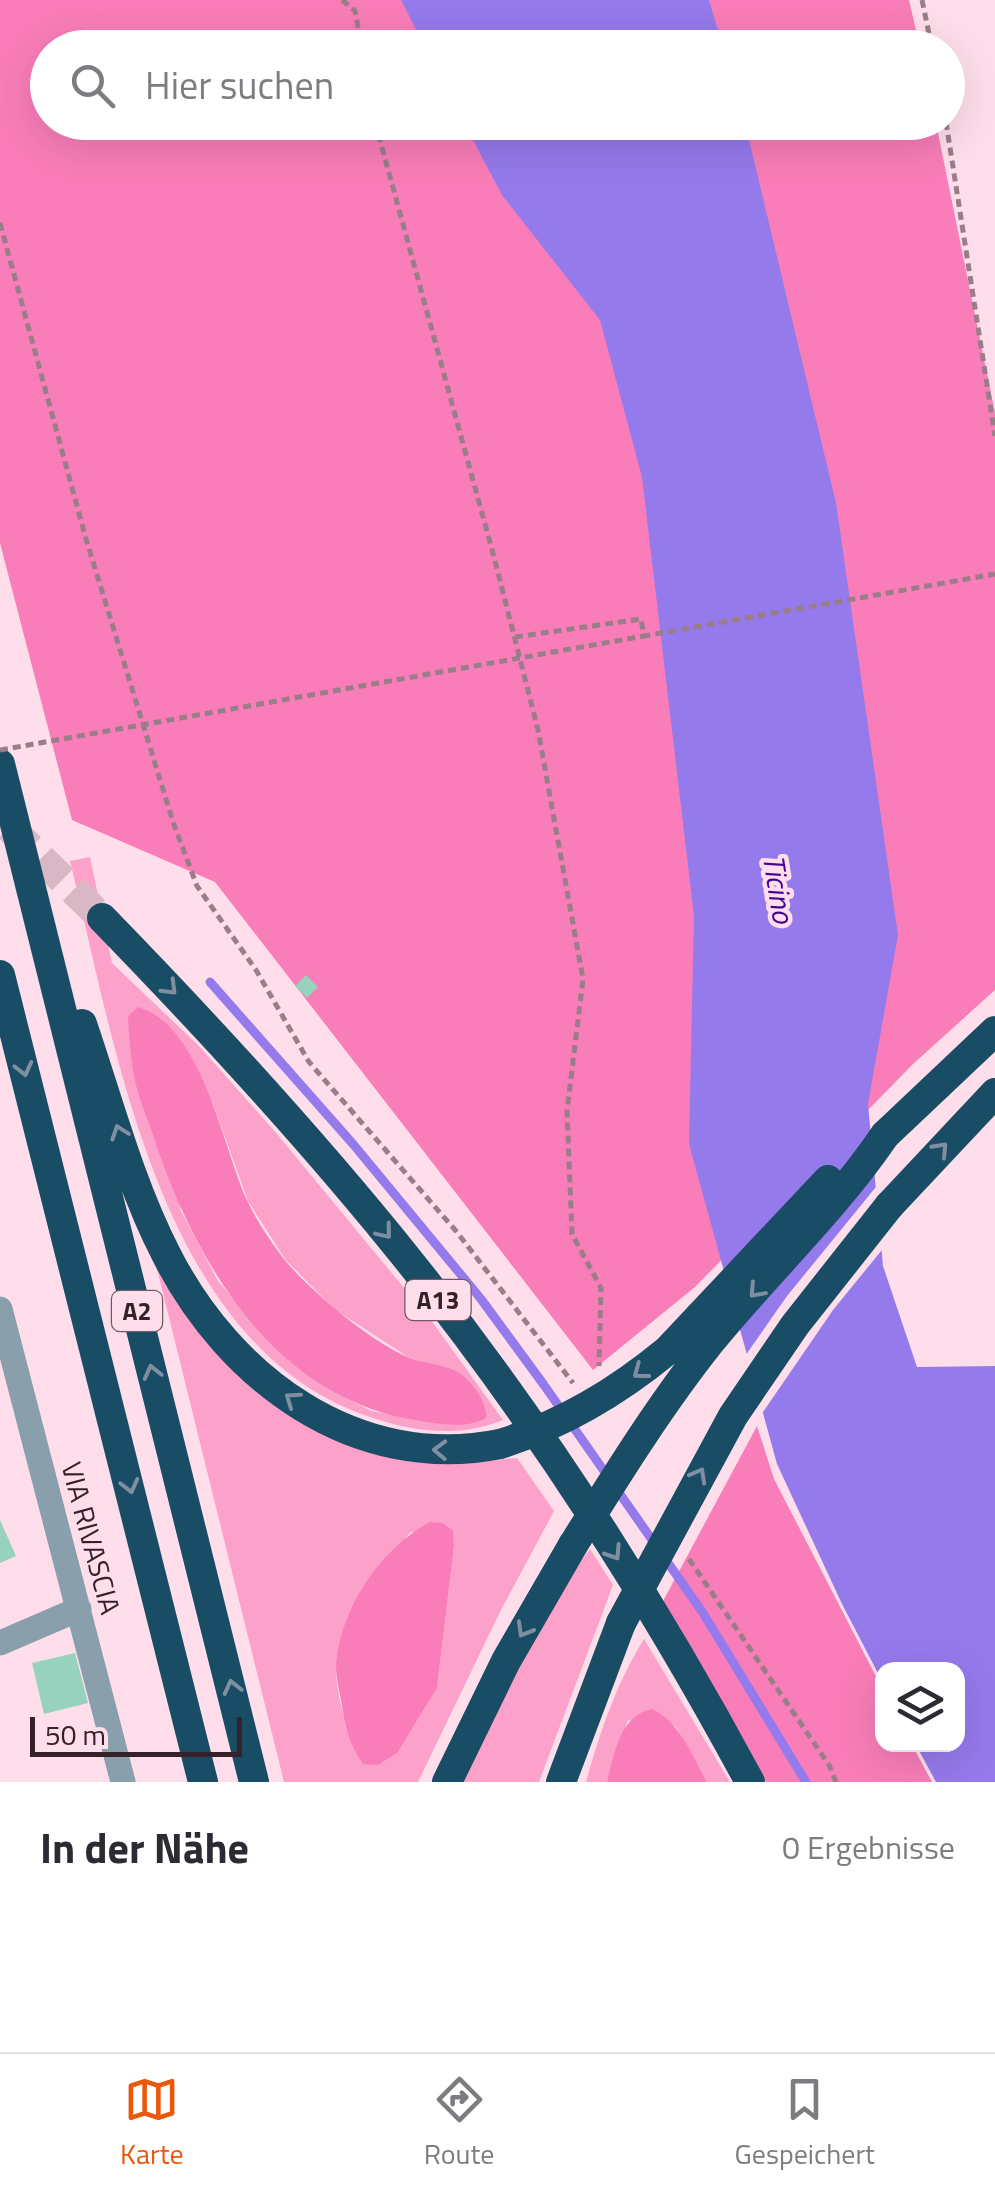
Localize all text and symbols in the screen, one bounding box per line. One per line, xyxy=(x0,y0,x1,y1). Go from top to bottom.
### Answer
search box xyxy=(30,30,965,140)
text: Hier suchen xyxy=(145,56,334,114)
icon: search xyxy=(65,58,120,113)
water label: Ticino xyxy=(751,851,807,927)
one-way arrow xyxy=(159,976,177,994)
one-way arrow xyxy=(12,1060,33,1077)
one-way arrow xyxy=(110,1125,131,1142)
one-way arrow xyxy=(929,1142,947,1161)
one-way arrow xyxy=(373,1220,391,1238)
one-way arrow xyxy=(750,1279,768,1298)
road number: A13 xyxy=(406,1280,470,1320)
road number: A2 xyxy=(112,1291,162,1331)
one-way arrow xyxy=(633,1361,651,1378)
one-way arrow xyxy=(143,1364,164,1381)
one-way arrow xyxy=(284,1393,303,1411)
one-way arrow xyxy=(431,1440,447,1461)
street label: VIA RIVASCIA xyxy=(51,1457,133,1619)
one-way arrow xyxy=(687,1467,707,1485)
one-way arrow xyxy=(119,1477,140,1494)
one-way arrow xyxy=(602,1542,621,1560)
one-way arrow xyxy=(517,1619,537,1637)
map controls xyxy=(875,1662,965,1752)
button: layers xyxy=(875,1662,965,1752)
one-way arrow xyxy=(222,1679,243,1696)
scale bar xyxy=(30,1712,242,1756)
text: 50 m xyxy=(45,1713,106,1756)
text: In der Nähe xyxy=(40,1815,249,1879)
text: 0 Ergebnisse xyxy=(782,1823,955,1871)
tab: Karte xyxy=(120,2072,184,2175)
tab: Route xyxy=(424,2072,494,2175)
tab: Gespeichert xyxy=(735,2072,875,2175)

